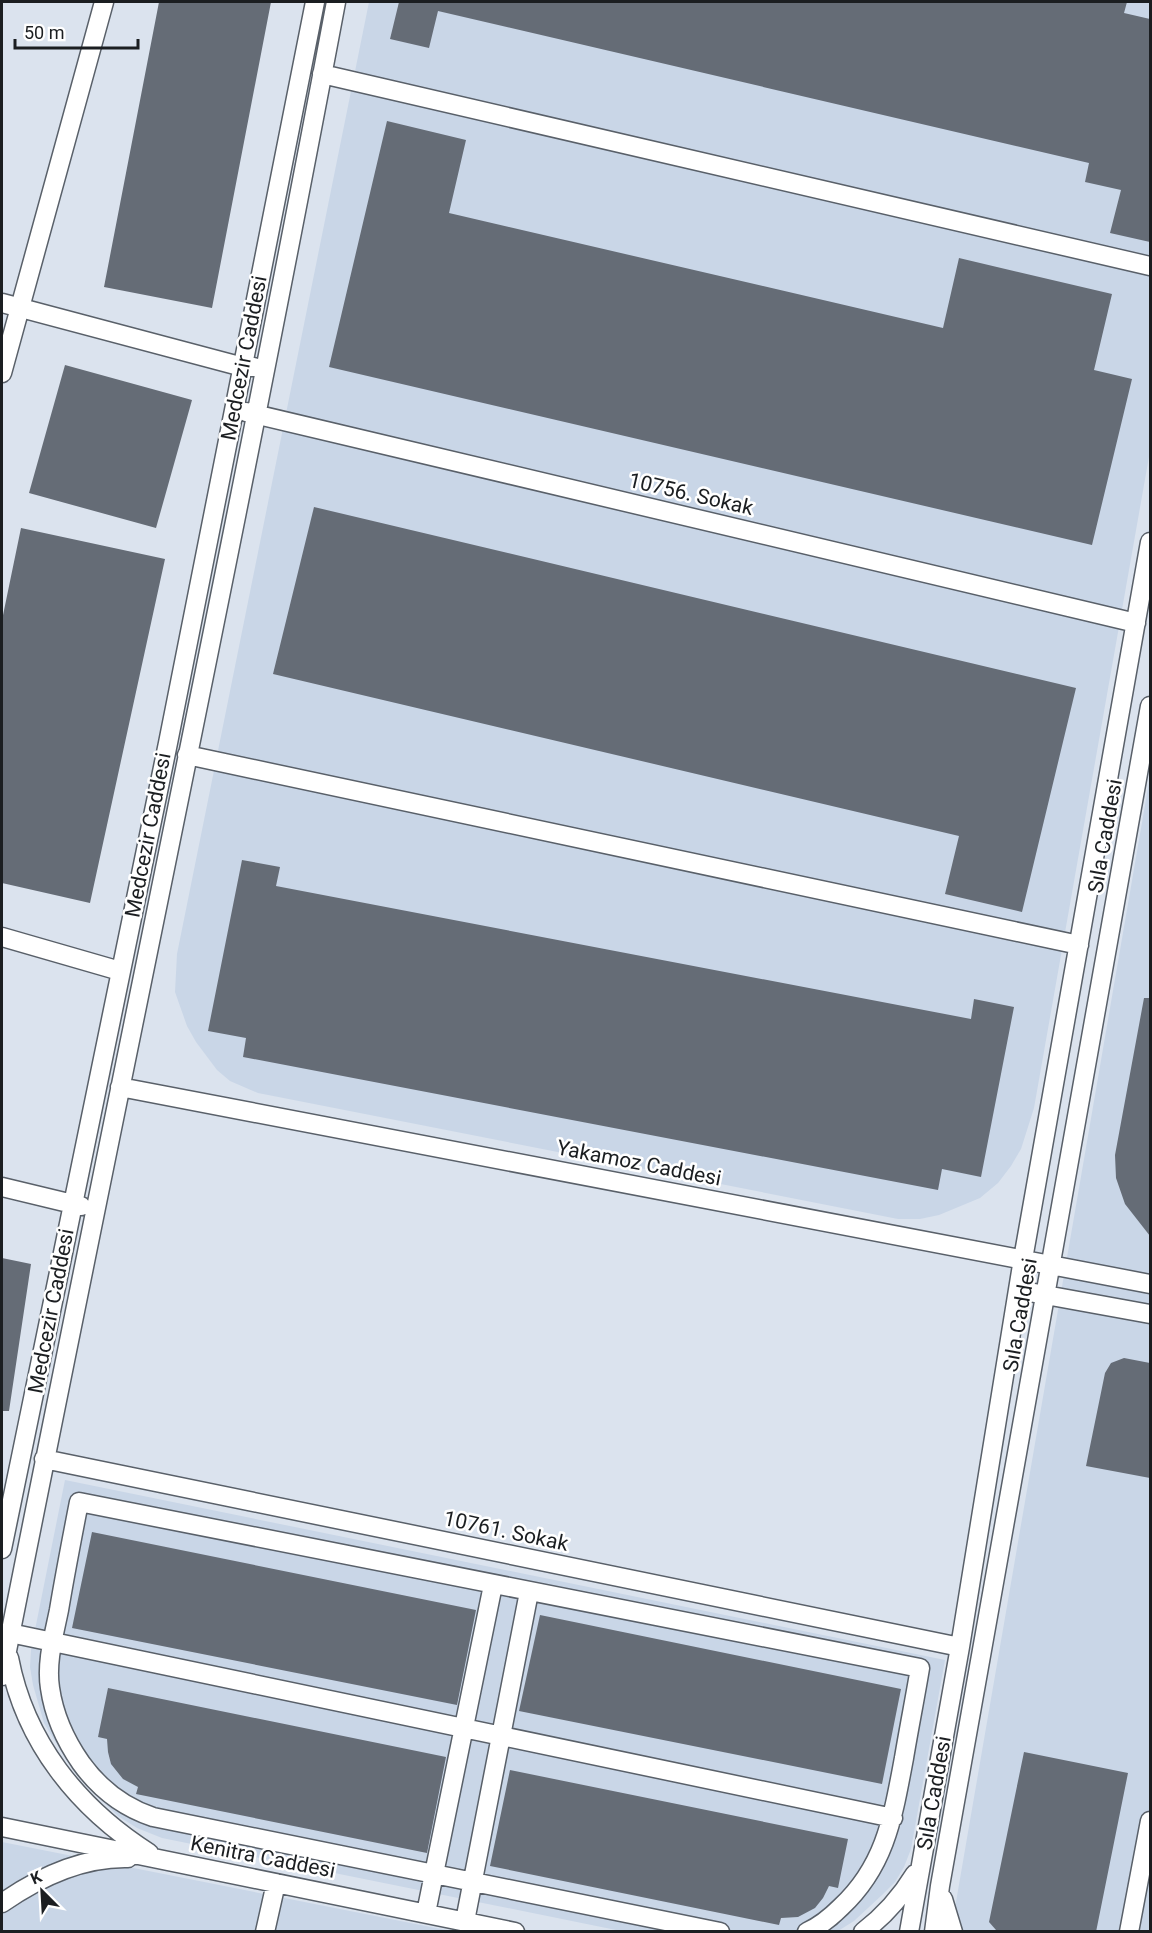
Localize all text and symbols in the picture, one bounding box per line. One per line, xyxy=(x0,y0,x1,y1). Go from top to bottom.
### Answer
scale bar xyxy=(15,12,138,50)
text: 50 m xyxy=(24,22,64,43)
street label: Medcezir Caddesi xyxy=(216,274,272,442)
street label: 10756. Sokak xyxy=(626,468,756,520)
street label: Medcezir Caddesi xyxy=(120,751,176,919)
street label: Sıla Caddesi xyxy=(1083,777,1127,895)
street label: Yakamoz Caddesi xyxy=(555,1135,723,1191)
street label: Medcezir Caddesi xyxy=(23,1227,79,1395)
street label: Sıla Caddesi xyxy=(998,1256,1042,1374)
street label: 10761. Sokak xyxy=(441,1506,571,1556)
street label: Sıla Caddesi xyxy=(912,1734,956,1852)
street label: Kenitra Caddesi xyxy=(189,1831,337,1883)
north arrow xyxy=(12,1861,72,1921)
text: K xyxy=(28,1867,45,1889)

